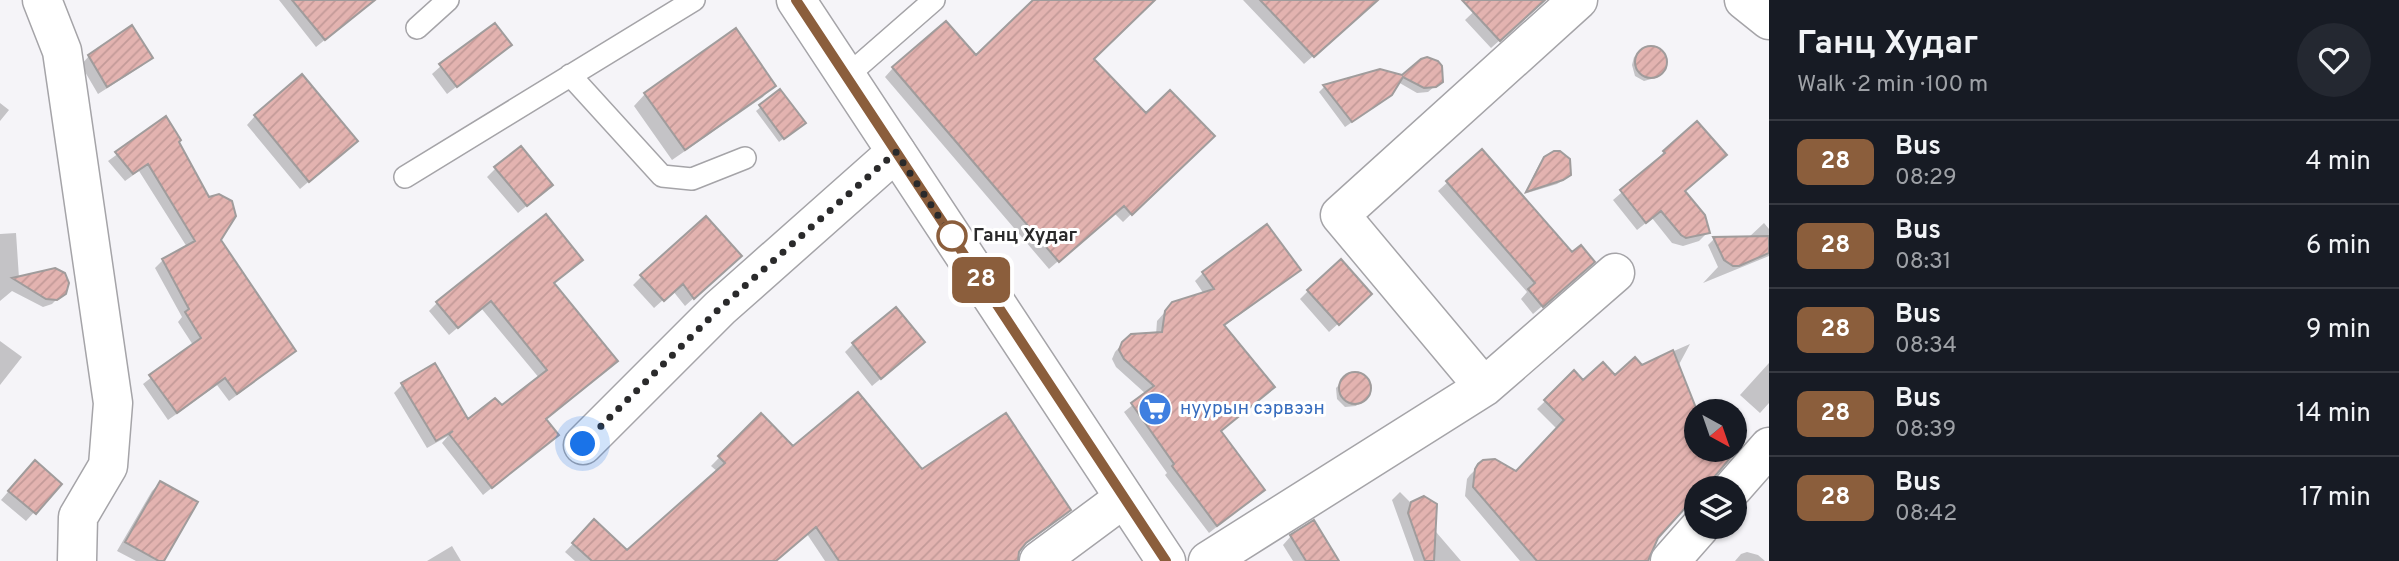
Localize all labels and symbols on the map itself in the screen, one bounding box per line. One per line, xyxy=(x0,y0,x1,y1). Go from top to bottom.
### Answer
marker: Ганц Худаг xyxy=(937,221,967,251)
place label: Ганц Худаг xyxy=(973,224,1078,248)
line badge: 28 xyxy=(950,257,1012,303)
supermarket icon: нуурын сэрвээн xyxy=(1136,390,1174,428)
place label: нуурын сэрвээн xyxy=(1180,397,1325,421)
north arrow xyxy=(1684,399,1746,462)
your location xyxy=(565,426,600,461)

